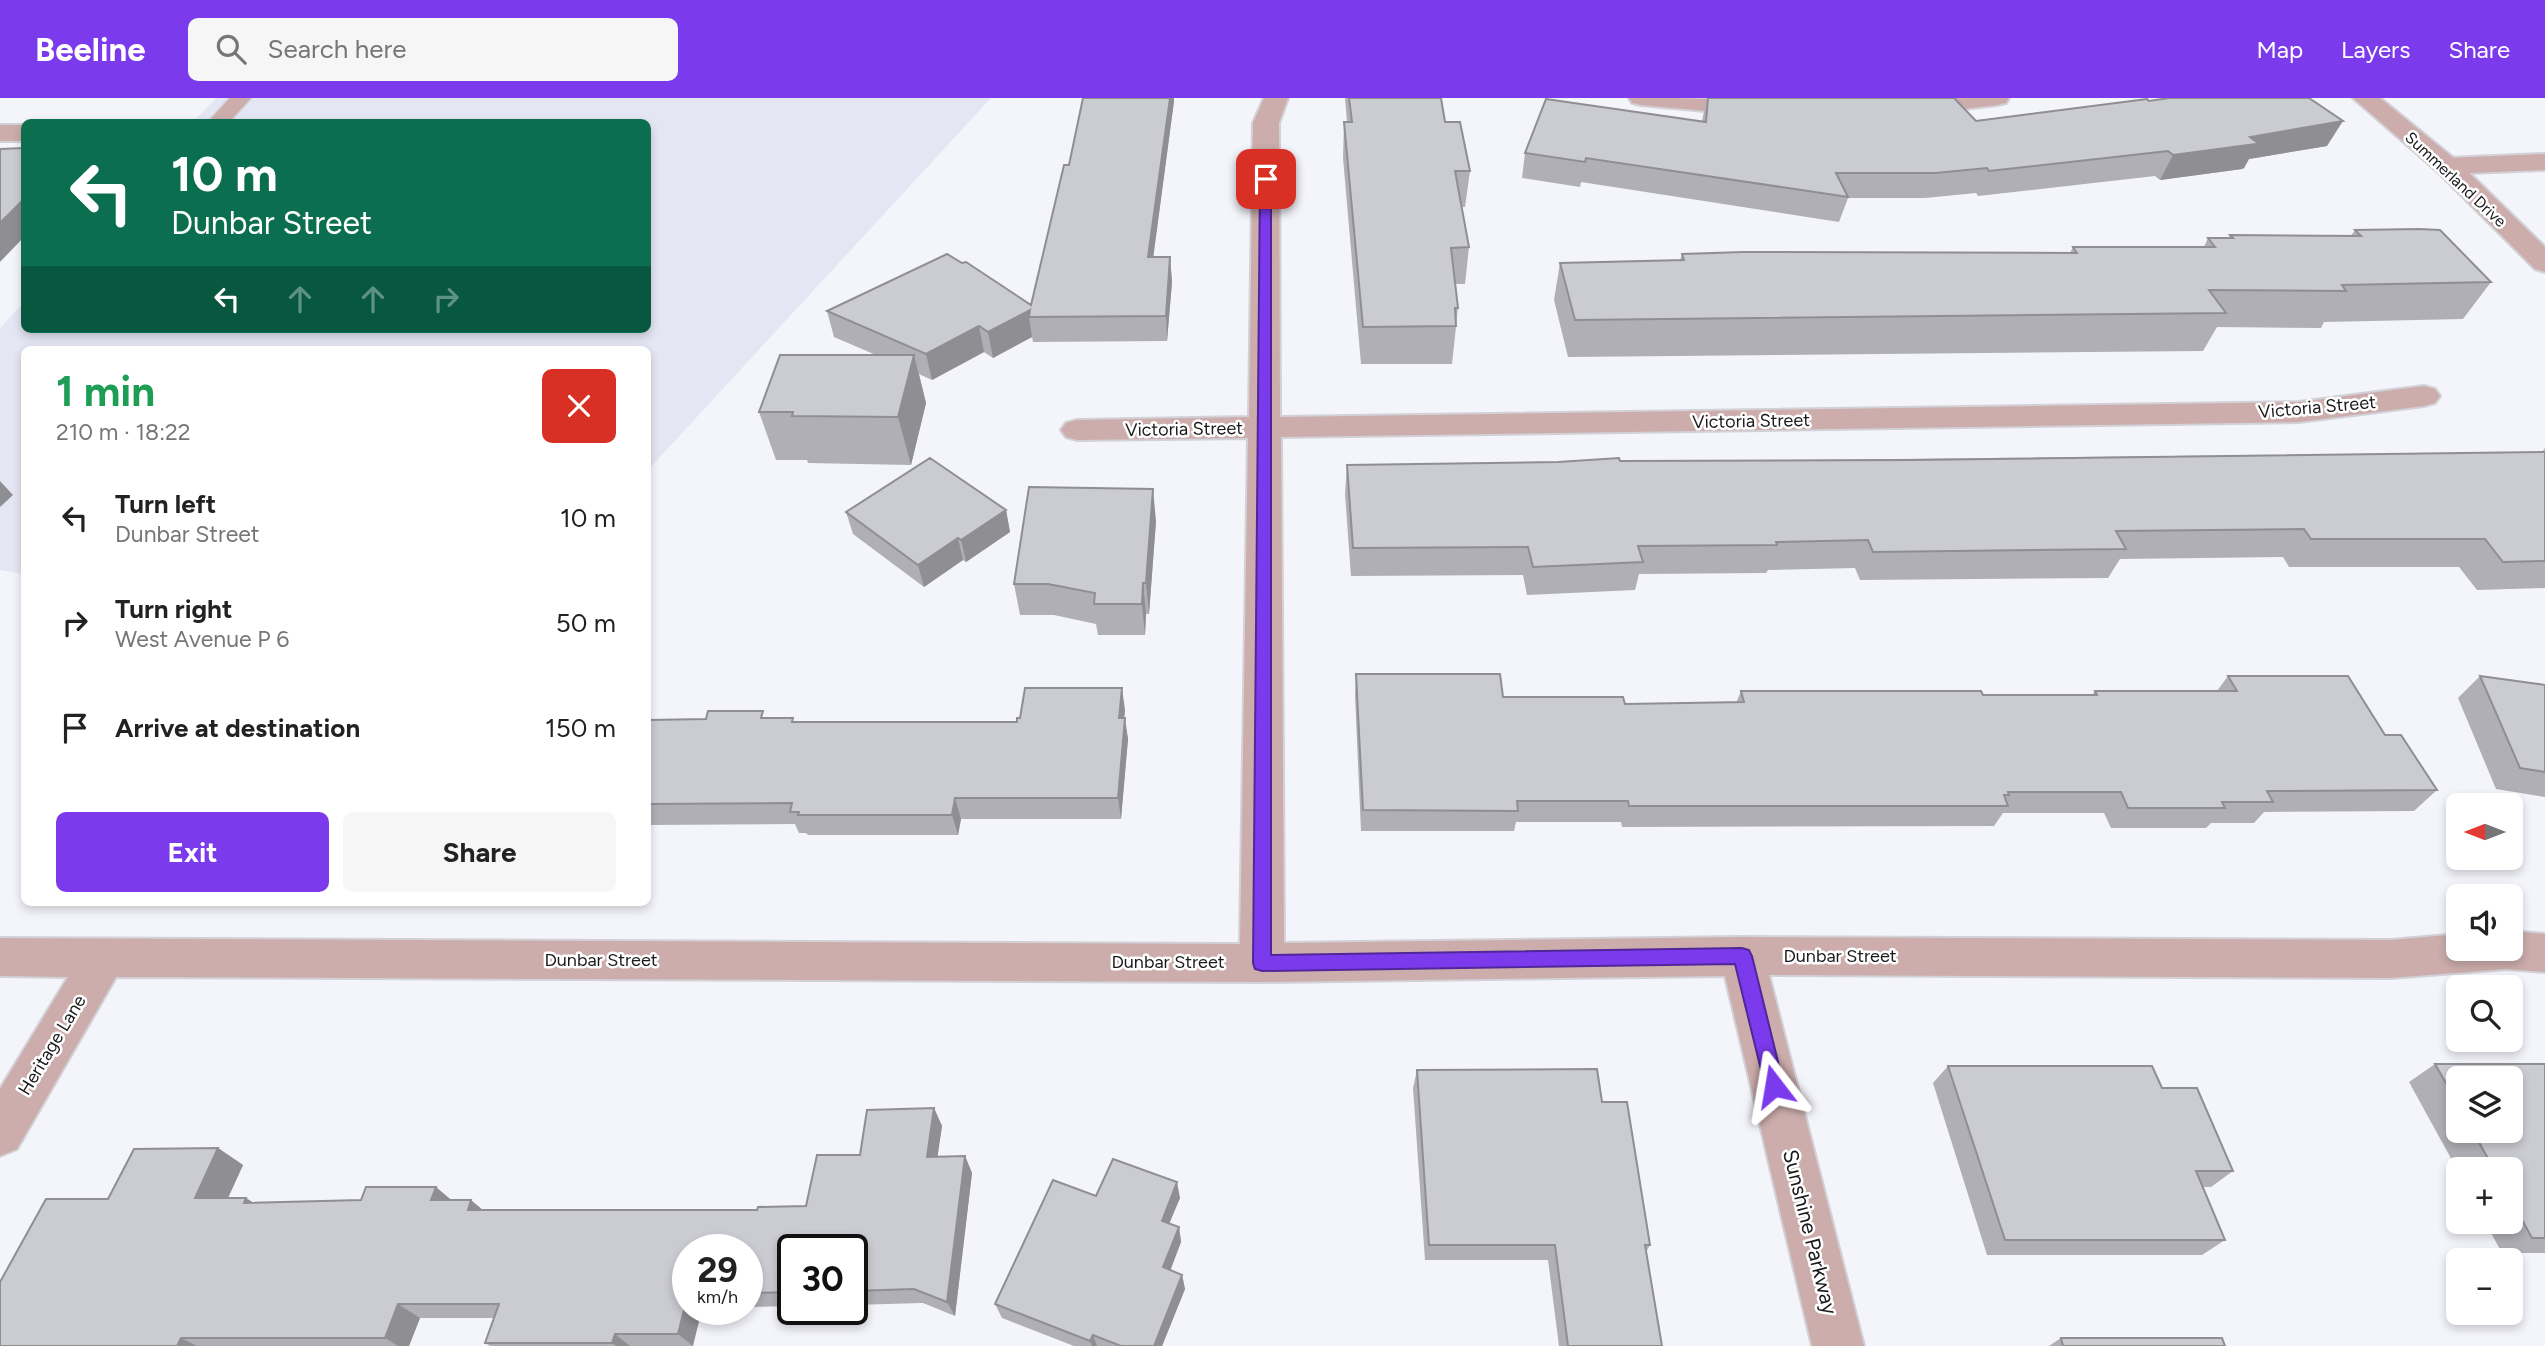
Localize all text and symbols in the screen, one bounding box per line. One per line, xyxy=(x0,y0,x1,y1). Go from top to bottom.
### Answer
search box xyxy=(188,18,678,81)
text: Beeline xyxy=(35,30,146,69)
icon: search xyxy=(212,30,250,68)
text: Search here xyxy=(268,33,406,65)
text: Map xyxy=(2256,35,2303,64)
text: Layers xyxy=(2341,35,2410,64)
text: Share xyxy=(2448,35,2510,64)
street label: Summerland Drive xyxy=(2401,128,2510,231)
text: 10 m xyxy=(171,144,278,203)
icon: left xyxy=(56,147,147,238)
pin xyxy=(1236,149,1296,209)
icon: arrive xyxy=(1247,160,1285,198)
text: Dunbar Street xyxy=(171,204,372,242)
icon: left xyxy=(208,280,246,318)
icon: ahead xyxy=(281,280,319,318)
icon: ahead xyxy=(354,280,392,318)
icon: right xyxy=(427,280,465,318)
text: 1 min xyxy=(56,366,155,417)
button: close xyxy=(542,369,616,443)
street label: Victoria Street xyxy=(2257,391,2377,423)
street label: Victoria Street xyxy=(1692,409,1810,433)
street label: Victoria Street xyxy=(1125,417,1243,441)
text: 210 m · 18:22 xyxy=(56,418,191,446)
text: Turn left xyxy=(115,488,216,520)
icon: left xyxy=(56,499,94,537)
text: 10 m xyxy=(560,502,616,534)
text: Dunbar Street xyxy=(115,520,260,548)
text: Turn right xyxy=(115,593,232,625)
icon: right xyxy=(56,604,94,642)
text: 50 m xyxy=(556,607,616,639)
text: West Avenue P 6 xyxy=(115,625,289,653)
icon: arrive xyxy=(56,709,94,747)
text: Arrive at destination xyxy=(115,712,360,744)
text: 150 m xyxy=(545,712,616,744)
north arrow xyxy=(2446,793,2524,870)
map controls xyxy=(2446,793,2523,1325)
button: Exit xyxy=(56,812,329,892)
button: Share xyxy=(343,812,616,892)
button: sound xyxy=(2446,884,2523,961)
street label: Dunbar Street xyxy=(1783,945,1897,967)
street label: Dunbar Street xyxy=(544,949,658,971)
street label: Dunbar Street xyxy=(1111,951,1225,973)
button: search xyxy=(2446,975,2523,1052)
street label: Heritage Lane xyxy=(14,991,91,1099)
position arrow xyxy=(1737,1049,1811,1123)
button: layers xyxy=(2446,1066,2523,1143)
street label: Sunshine Parkway xyxy=(1778,1147,1843,1317)
button: + xyxy=(2446,1157,2523,1234)
speed limit sign: 30 xyxy=(777,1234,868,1325)
button: − xyxy=(2446,1248,2523,1325)
text: 29 xyxy=(697,1249,738,1291)
text: km/h xyxy=(697,1286,738,1308)

